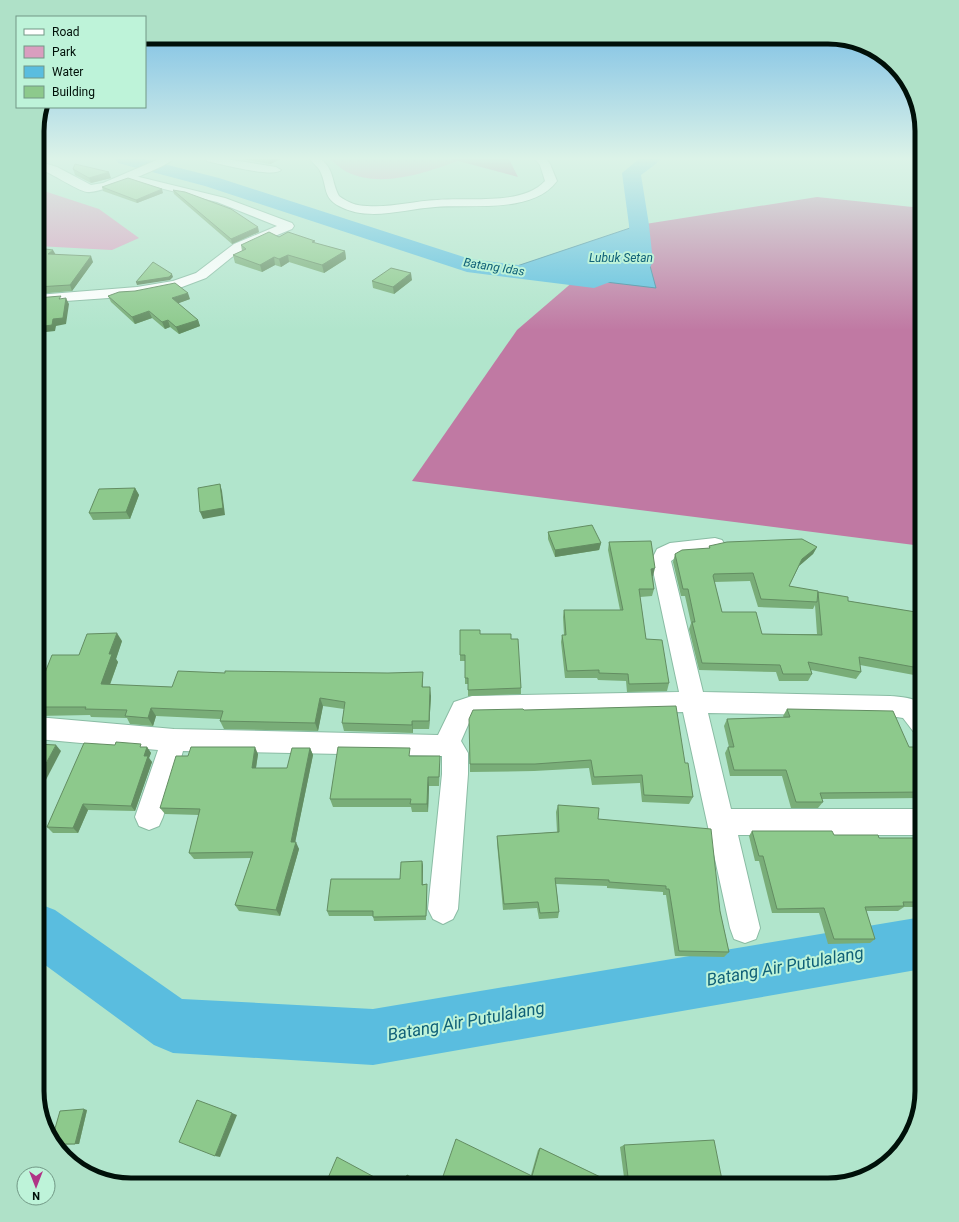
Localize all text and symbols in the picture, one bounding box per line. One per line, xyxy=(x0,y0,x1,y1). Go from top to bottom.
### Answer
legend xyxy=(16,16,146,108)
text: Road xyxy=(52,25,80,39)
text: Park xyxy=(52,45,77,59)
text: Water xyxy=(52,65,83,79)
text: Building xyxy=(52,85,95,99)
water label: Lubuk Setan xyxy=(589,251,653,265)
water label: Batang Idas xyxy=(462,255,526,279)
water label: Batang Air Putulalang xyxy=(705,942,865,990)
water label: Batang Air Putulalang xyxy=(386,997,546,1045)
north arrow xyxy=(16,1166,56,1206)
text: N xyxy=(32,1189,40,1202)

